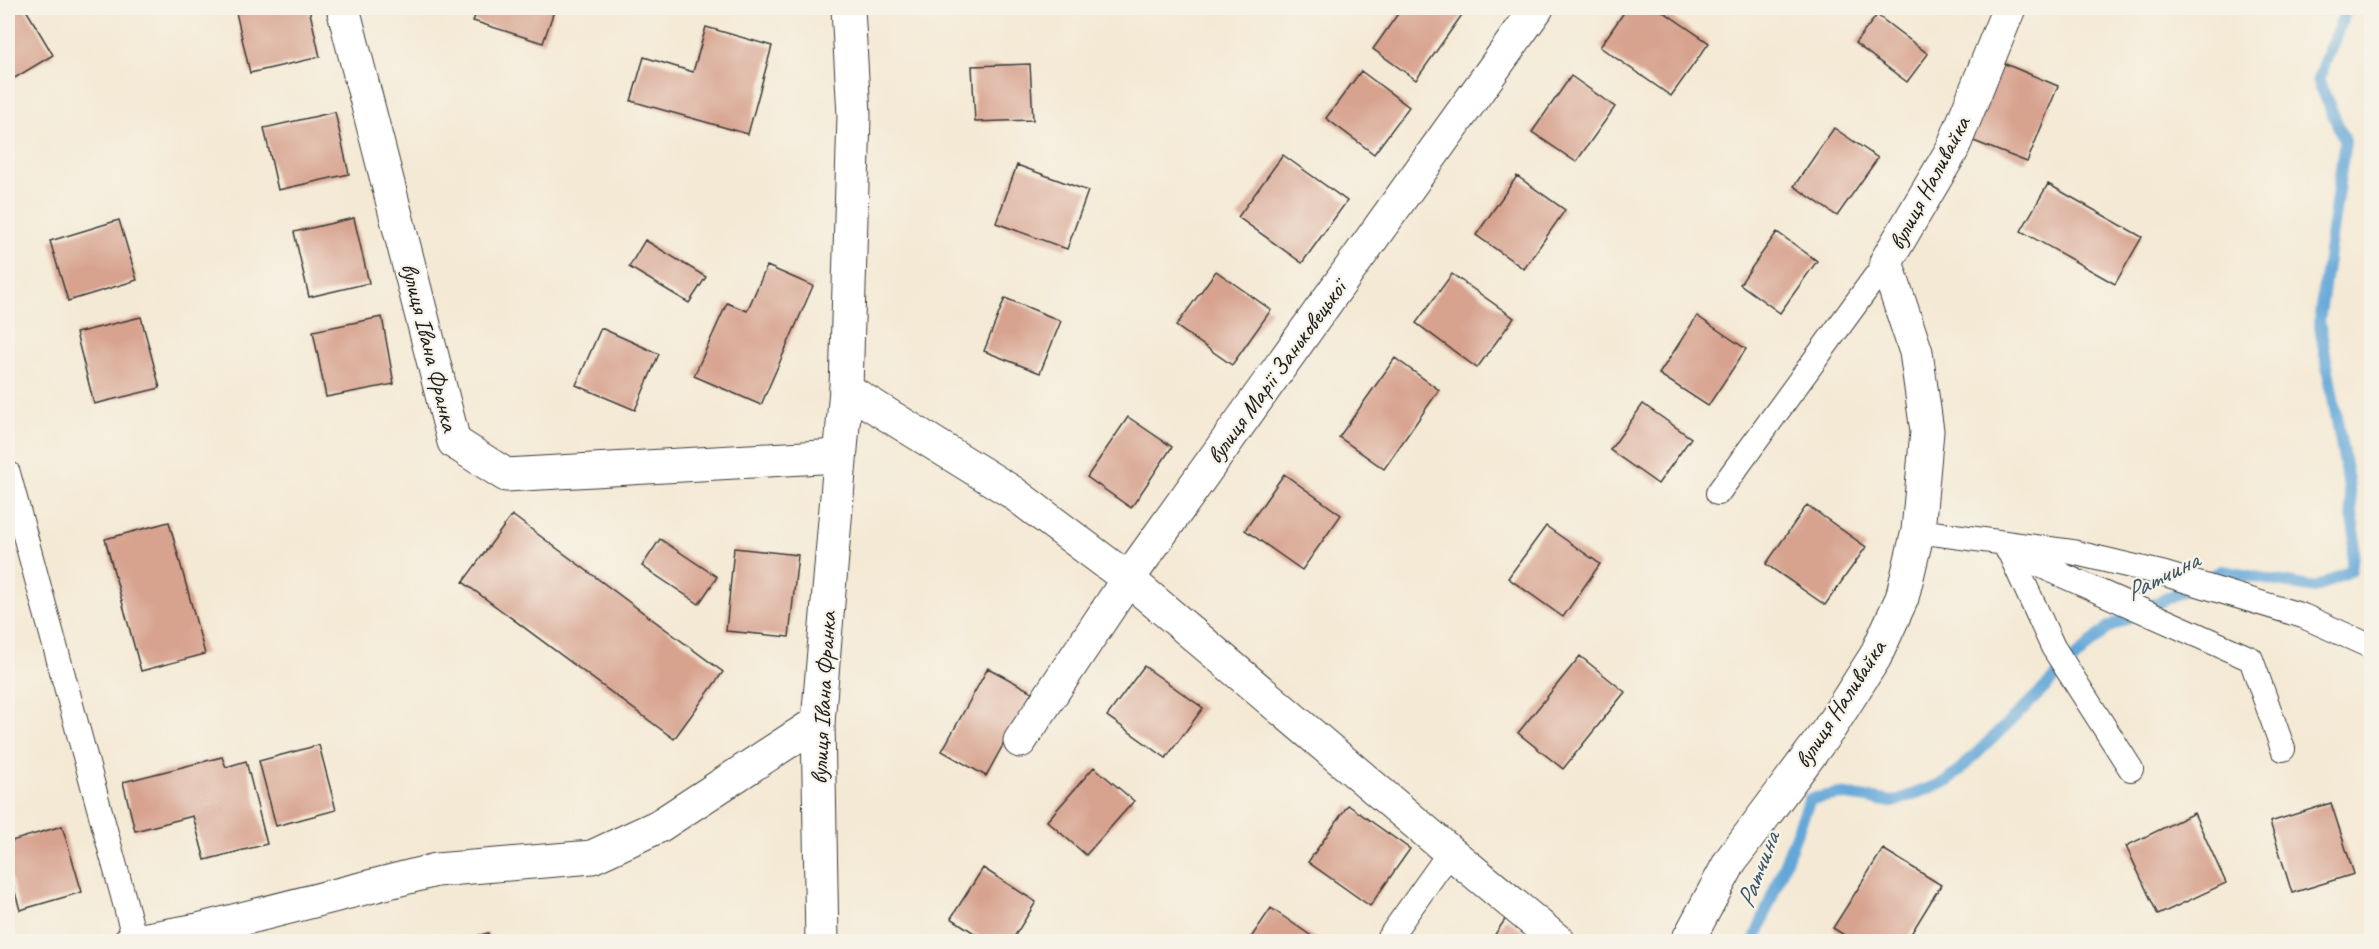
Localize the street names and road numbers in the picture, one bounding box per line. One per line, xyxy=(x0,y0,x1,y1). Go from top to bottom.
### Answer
street label: вулиця Наливайка xyxy=(1881,110,1977,255)
street label: вулиця Івана Франка xyxy=(395,260,466,436)
street label: вулиця Марії Заньковецької xyxy=(1200,271,1355,469)
street label: вулиця Івана Франка xyxy=(803,609,843,785)
street label: вулиця Наливайка xyxy=(1787,633,1893,774)

